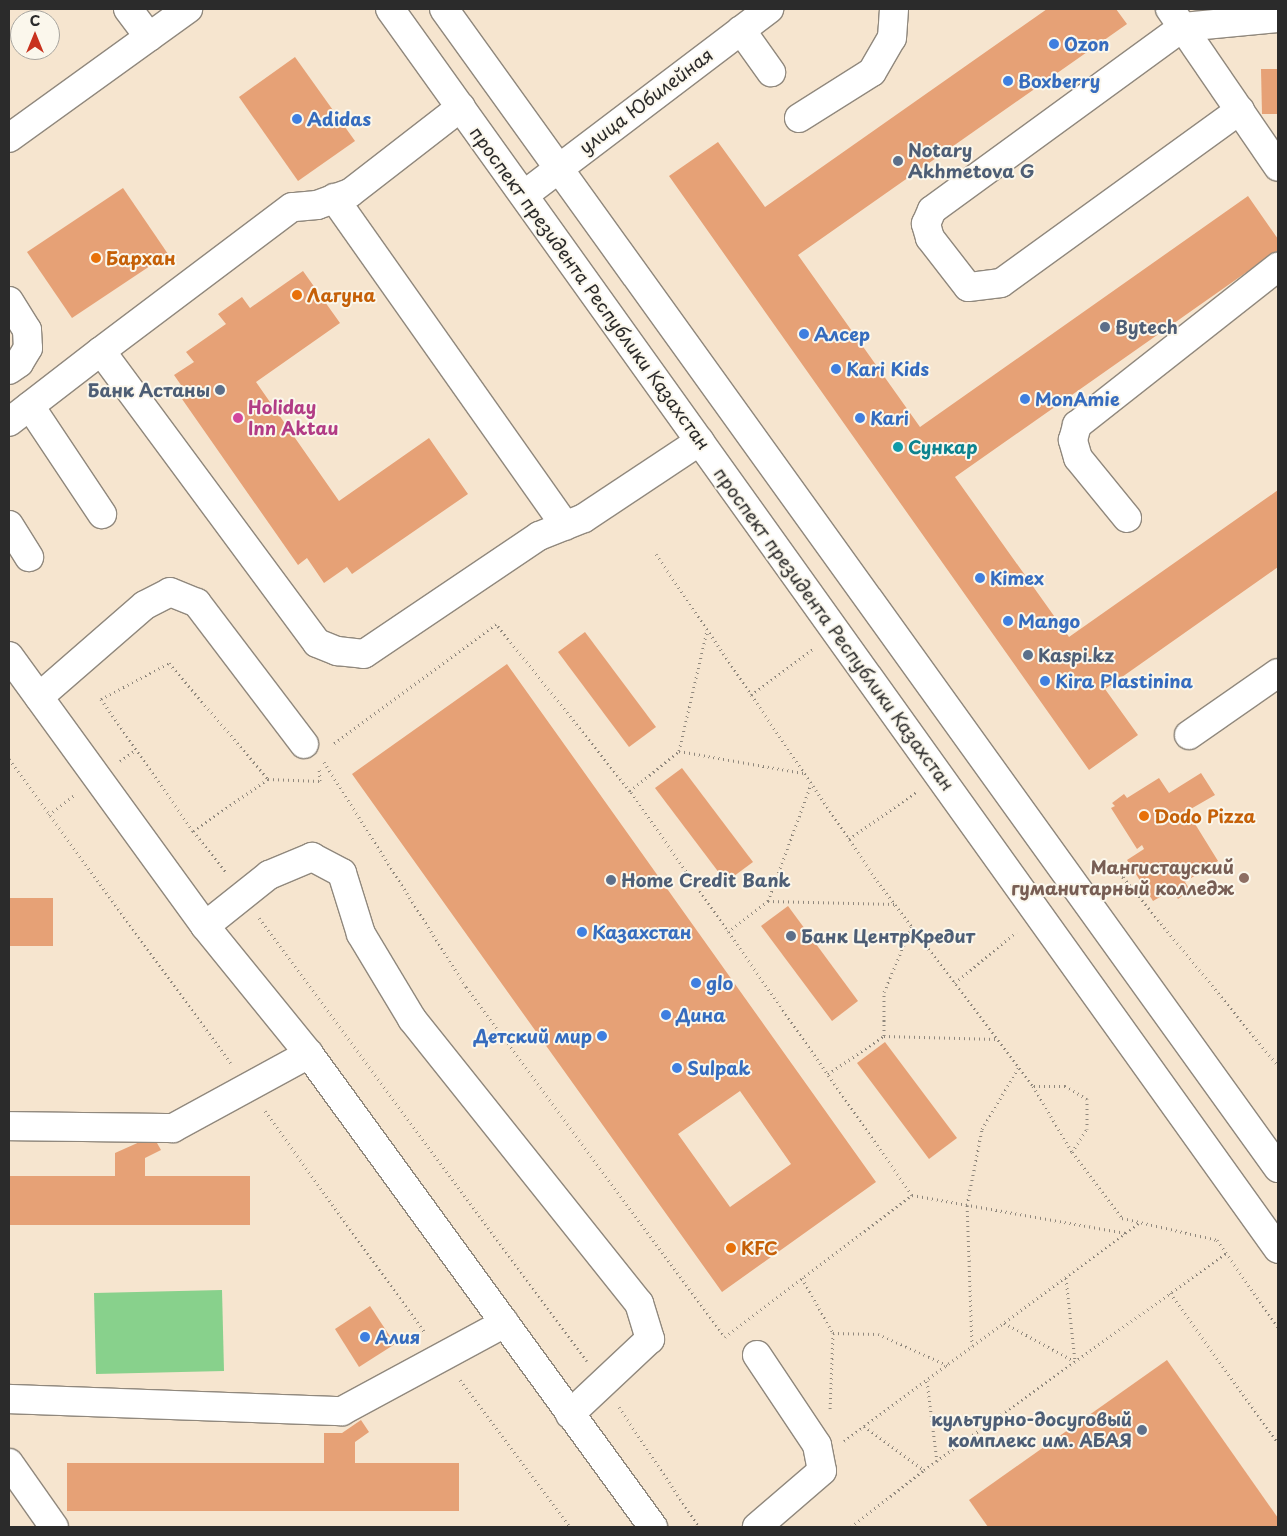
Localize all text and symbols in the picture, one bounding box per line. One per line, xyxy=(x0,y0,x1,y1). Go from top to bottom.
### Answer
north arrow xyxy=(10,10,60,60)
text: С xyxy=(30,10,40,31)
place label: Ozon xyxy=(1064,33,1109,55)
marker: Ozon xyxy=(1048,38,1060,50)
street label: улица Юбилейная xyxy=(575,44,717,158)
place label: Boxberry xyxy=(1018,70,1100,92)
marker: Boxberry xyxy=(1002,75,1014,87)
place label: Adidas xyxy=(307,108,371,130)
marker: Adidas xyxy=(291,113,303,125)
street label: проспект президента Республики Казахстан xyxy=(464,121,716,455)
place label: Notary Akhmetova G xyxy=(908,140,1035,182)
marker: Notary Akhmetova G xyxy=(892,155,904,167)
place label: Бархан xyxy=(106,247,176,269)
marker: Бархан xyxy=(90,252,102,264)
place label: Лагуна xyxy=(307,284,376,306)
marker: Лагуна xyxy=(291,289,303,301)
place label: Bytech xyxy=(1115,316,1178,338)
marker: Bytech xyxy=(1099,321,1111,333)
place label: Алсер xyxy=(814,323,870,345)
marker: Алсер xyxy=(798,328,810,340)
place label: Kari Kids xyxy=(846,358,929,380)
marker: Kari Kids xyxy=(830,363,842,375)
place label: Банк Астаны xyxy=(86,379,210,401)
marker: Банк Астаны xyxy=(214,384,226,396)
place label: MonAmie xyxy=(1035,388,1120,410)
marker: MonAmie xyxy=(1019,393,1031,405)
place label: Holiday Inn Aktau xyxy=(248,397,339,439)
place label: Kari xyxy=(870,407,909,429)
marker: Holiday Inn Aktau xyxy=(232,412,244,424)
marker: Kari xyxy=(854,412,866,424)
place label: Сункар xyxy=(908,436,977,458)
marker: Сункар xyxy=(892,441,904,453)
street label: проспект президента Республики Казахстан xyxy=(708,462,960,796)
place label: Kimex xyxy=(990,567,1044,589)
marker: Kimex xyxy=(974,572,986,584)
place label: Mango xyxy=(1018,610,1080,632)
marker: Mango xyxy=(1002,615,1014,627)
place label: Kaspi.kz xyxy=(1038,644,1114,666)
marker: Kaspi.kz xyxy=(1022,649,1034,661)
place label: Kira Plastinina xyxy=(1055,670,1193,692)
marker: Kira Plastinina xyxy=(1039,675,1051,687)
place label: Dodo Pizza xyxy=(1154,805,1256,827)
marker: Dodo Pizza xyxy=(1138,810,1150,822)
place label: Мангистауский гуманитарный колледж xyxy=(1011,857,1234,900)
place label: Home Credit Bank xyxy=(621,869,790,891)
marker: Мангистауский гуманитарный колледж xyxy=(1238,872,1250,884)
marker: Home Credit Bank xyxy=(605,874,617,886)
place label: Казахстан xyxy=(592,921,691,943)
place label: Банк ЦентрКредит xyxy=(801,925,975,947)
marker: Казахстан xyxy=(576,926,588,938)
marker: Банк ЦентрКредит xyxy=(785,930,797,942)
place label: glo xyxy=(706,972,733,994)
marker: glo xyxy=(690,977,702,989)
place label: Дина xyxy=(676,1004,726,1026)
marker: Дина xyxy=(660,1009,672,1021)
place label: Детский мир xyxy=(473,1025,592,1047)
marker: Детский мир xyxy=(596,1030,608,1042)
place label: Sulpak xyxy=(687,1057,751,1079)
marker: Sulpak xyxy=(671,1062,683,1074)
place label: KFC xyxy=(741,1237,778,1259)
marker: KFC xyxy=(725,1242,737,1254)
place label: Алия xyxy=(375,1326,420,1348)
marker: Алия xyxy=(359,1331,371,1343)
place label: культурно-досуговый комплекс им. АБАЯ xyxy=(931,1409,1132,1452)
marker: культурно-досуговый комплекс им. АБАЯ xyxy=(1136,1424,1148,1436)

